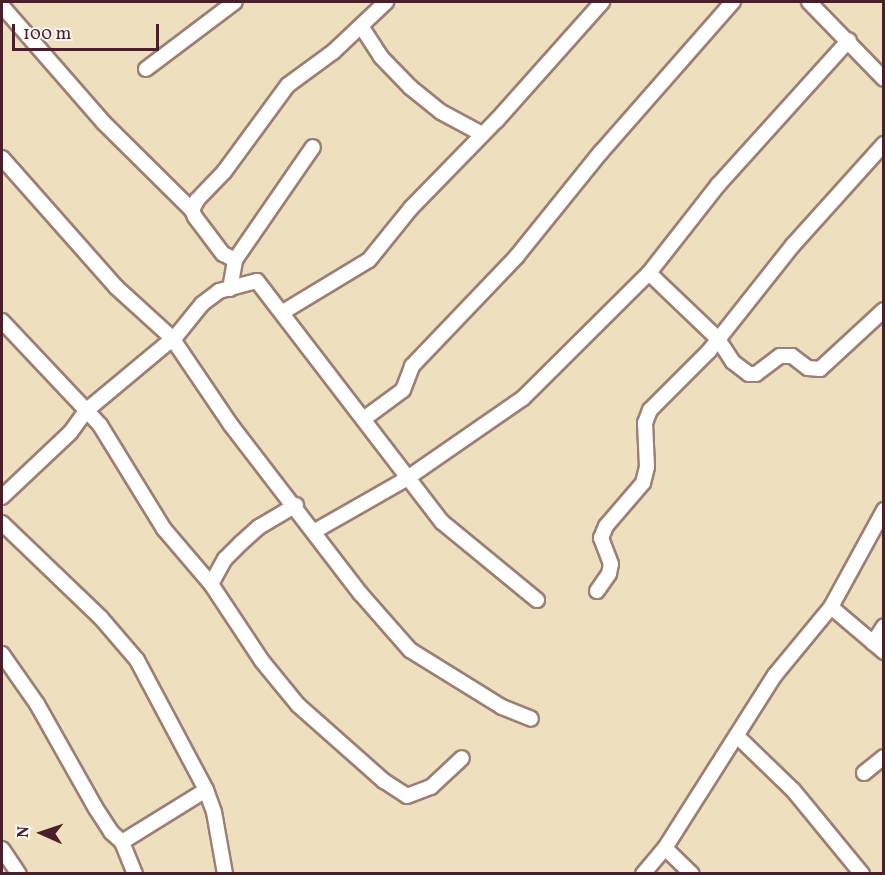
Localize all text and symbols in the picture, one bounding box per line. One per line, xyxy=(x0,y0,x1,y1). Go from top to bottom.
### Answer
scale bar xyxy=(15,12,162,50)
text: 100 m xyxy=(23,22,72,47)
north arrow xyxy=(12,803,72,863)
text: N xyxy=(13,826,35,838)

